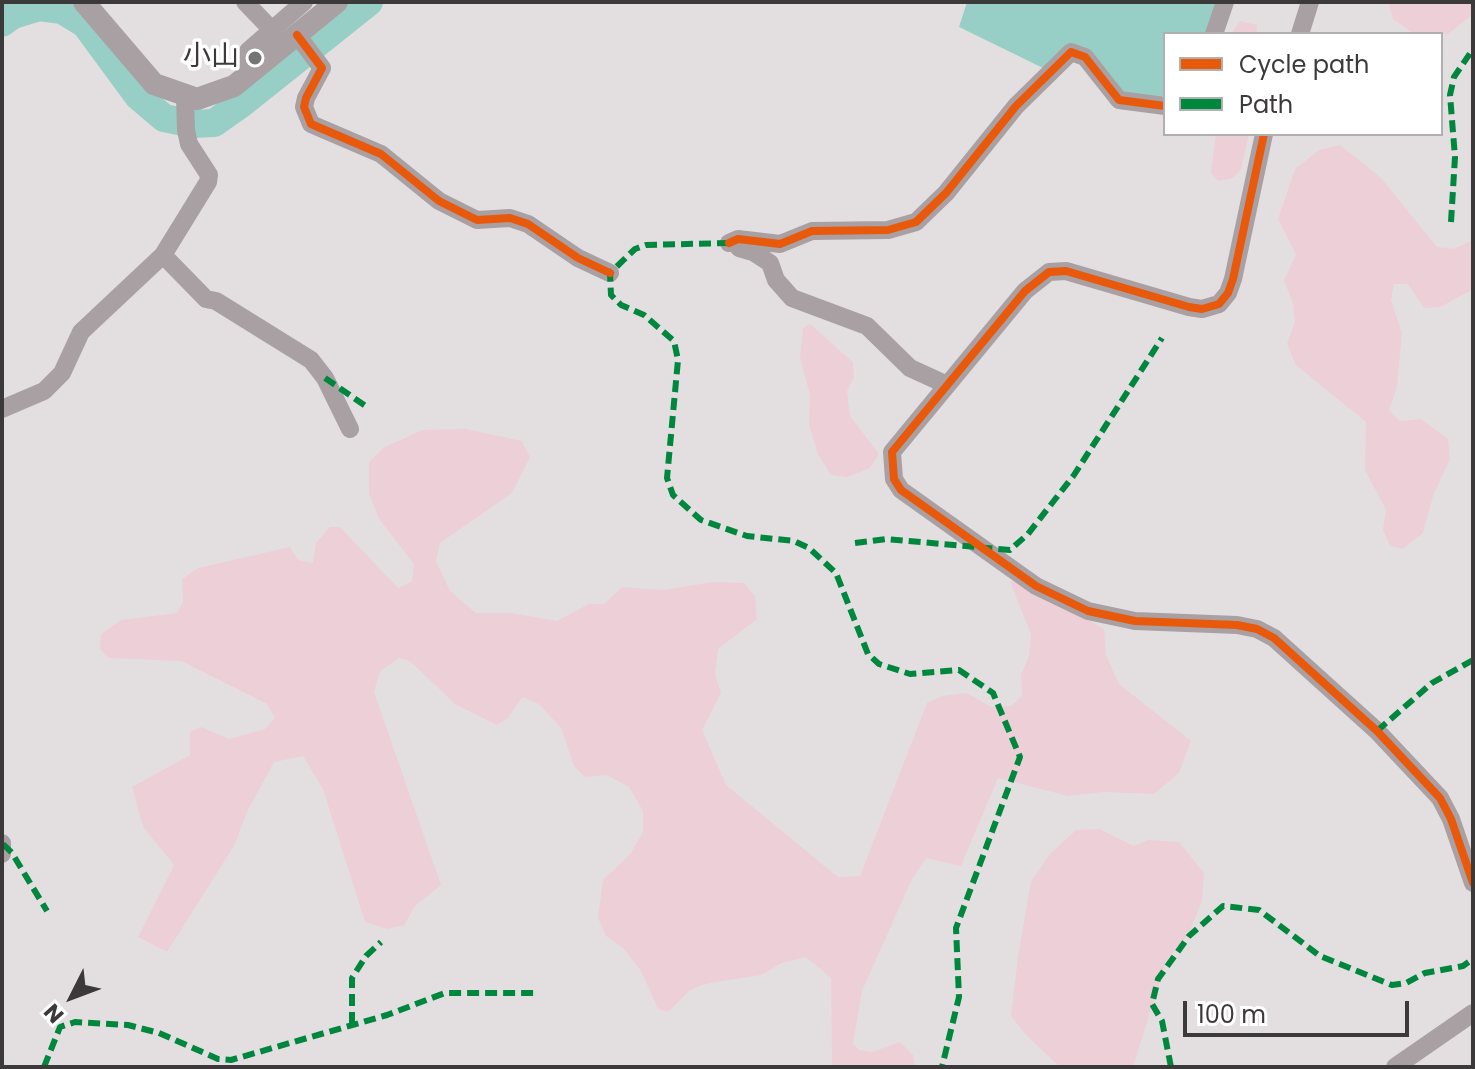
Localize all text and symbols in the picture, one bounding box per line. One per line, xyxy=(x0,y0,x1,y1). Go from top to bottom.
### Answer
legend xyxy=(1163,32,1443,136)
place label: 小山 xyxy=(183,41,239,75)
text: Cycle path xyxy=(1239,48,1369,81)
marker: 小山 xyxy=(246,49,264,67)
text: Path xyxy=(1239,88,1293,121)
north arrow xyxy=(32,957,112,1037)
scale bar xyxy=(1187,985,1413,1035)
text: N xyxy=(37,997,71,1030)
text: 100 m xyxy=(1197,998,1266,1031)

